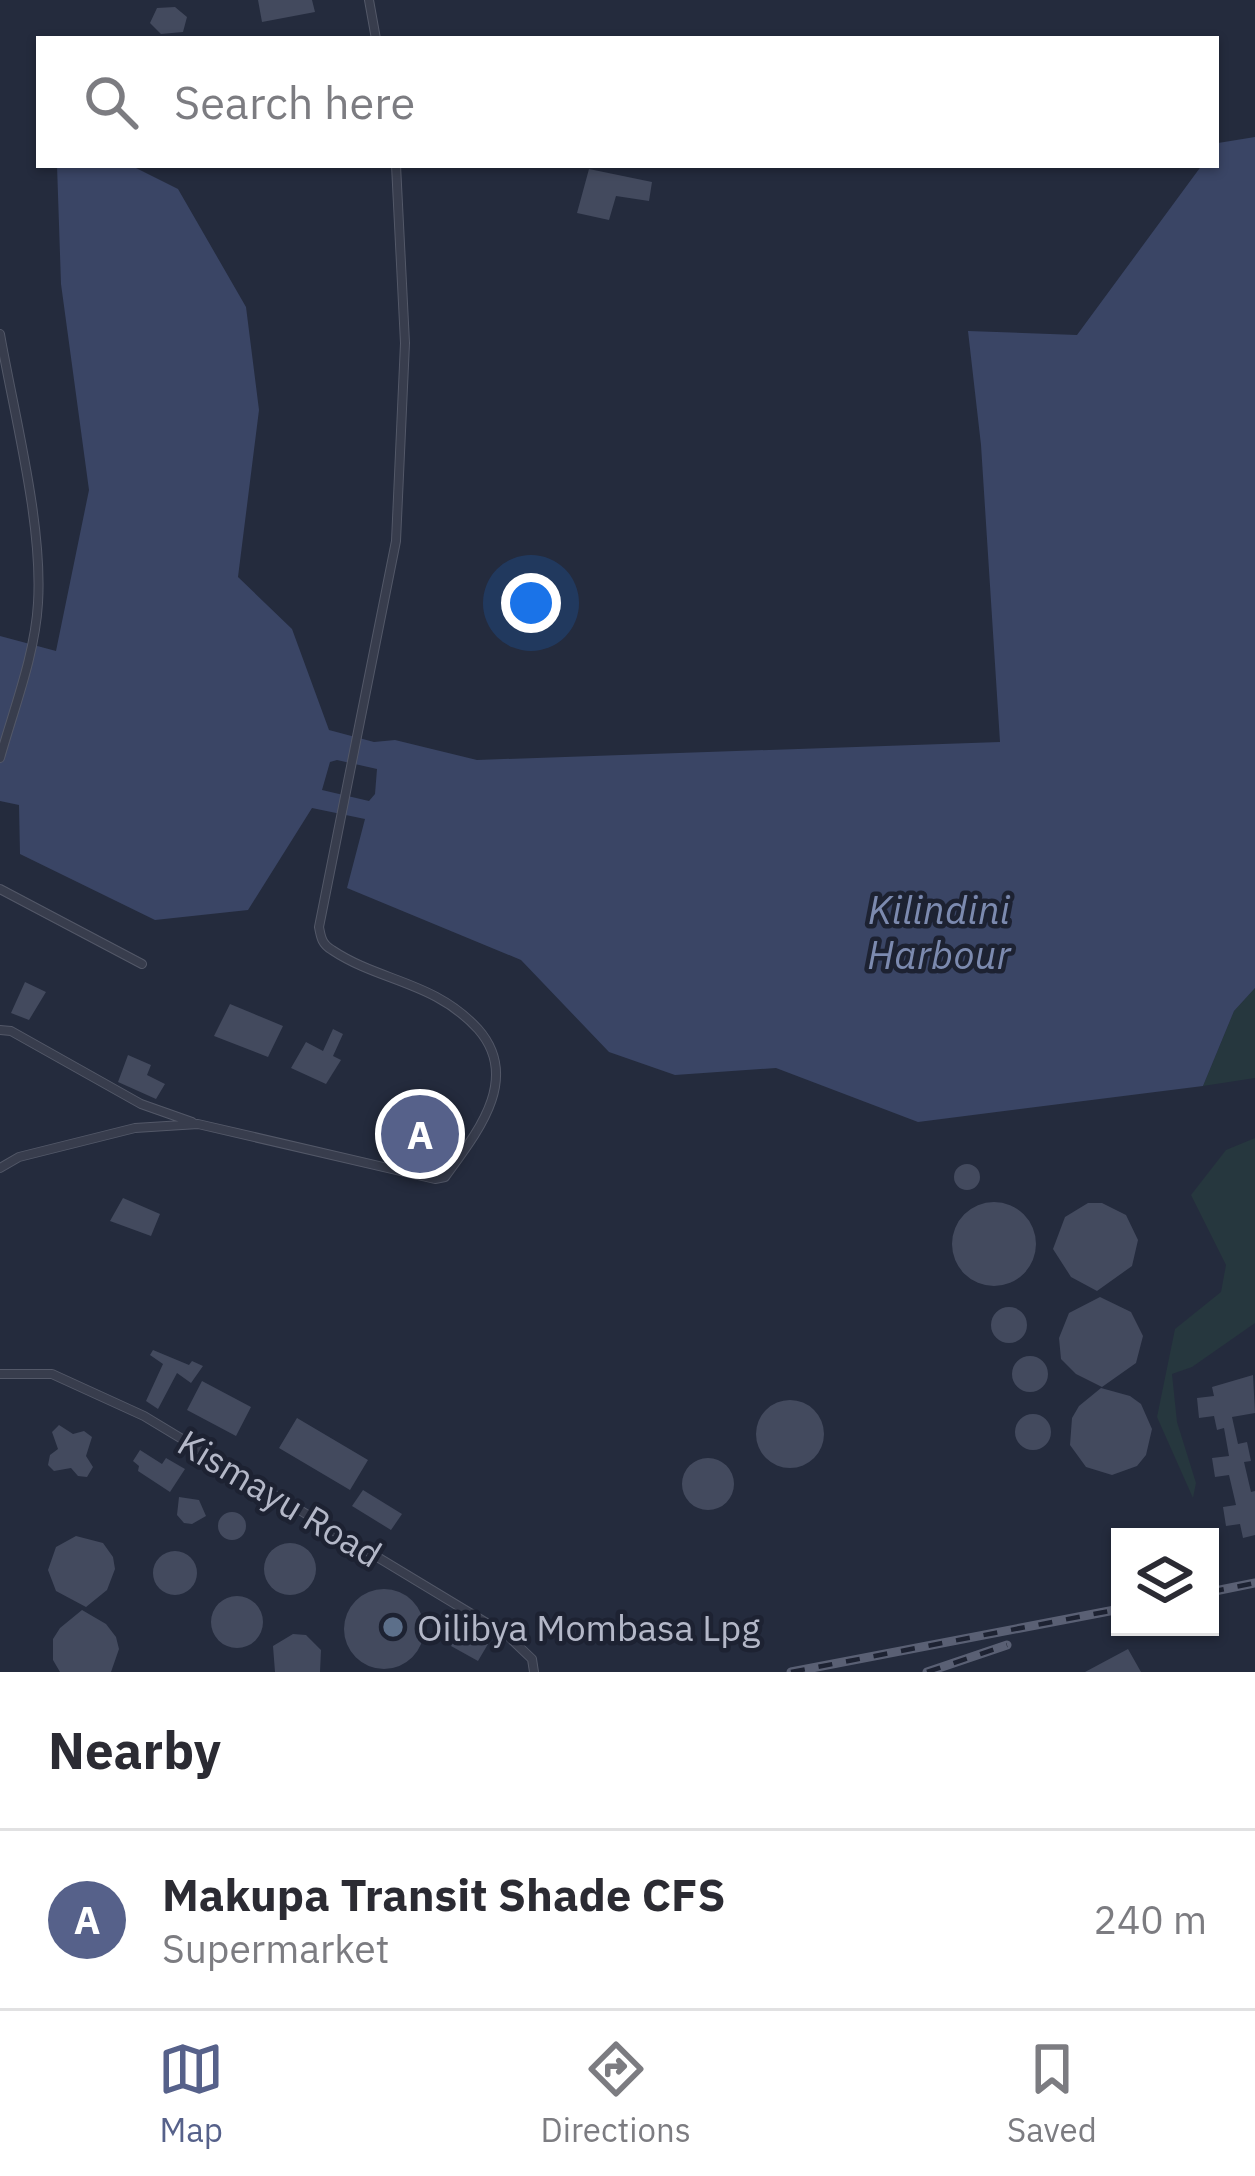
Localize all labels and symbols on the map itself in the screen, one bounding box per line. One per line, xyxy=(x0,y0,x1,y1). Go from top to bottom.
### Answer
your location xyxy=(501,573,561,633)
water label: Kilindini Harbour xyxy=(867,884,1013,980)
pin: A xyxy=(381,1089,459,1179)
street label: Kismayu Road xyxy=(170,1419,390,1577)
place label: Oilibya Mombasa Lpg xyxy=(417,1604,760,1651)
marker: Oilibya Mombasa Lpg xyxy=(380,1614,406,1640)

